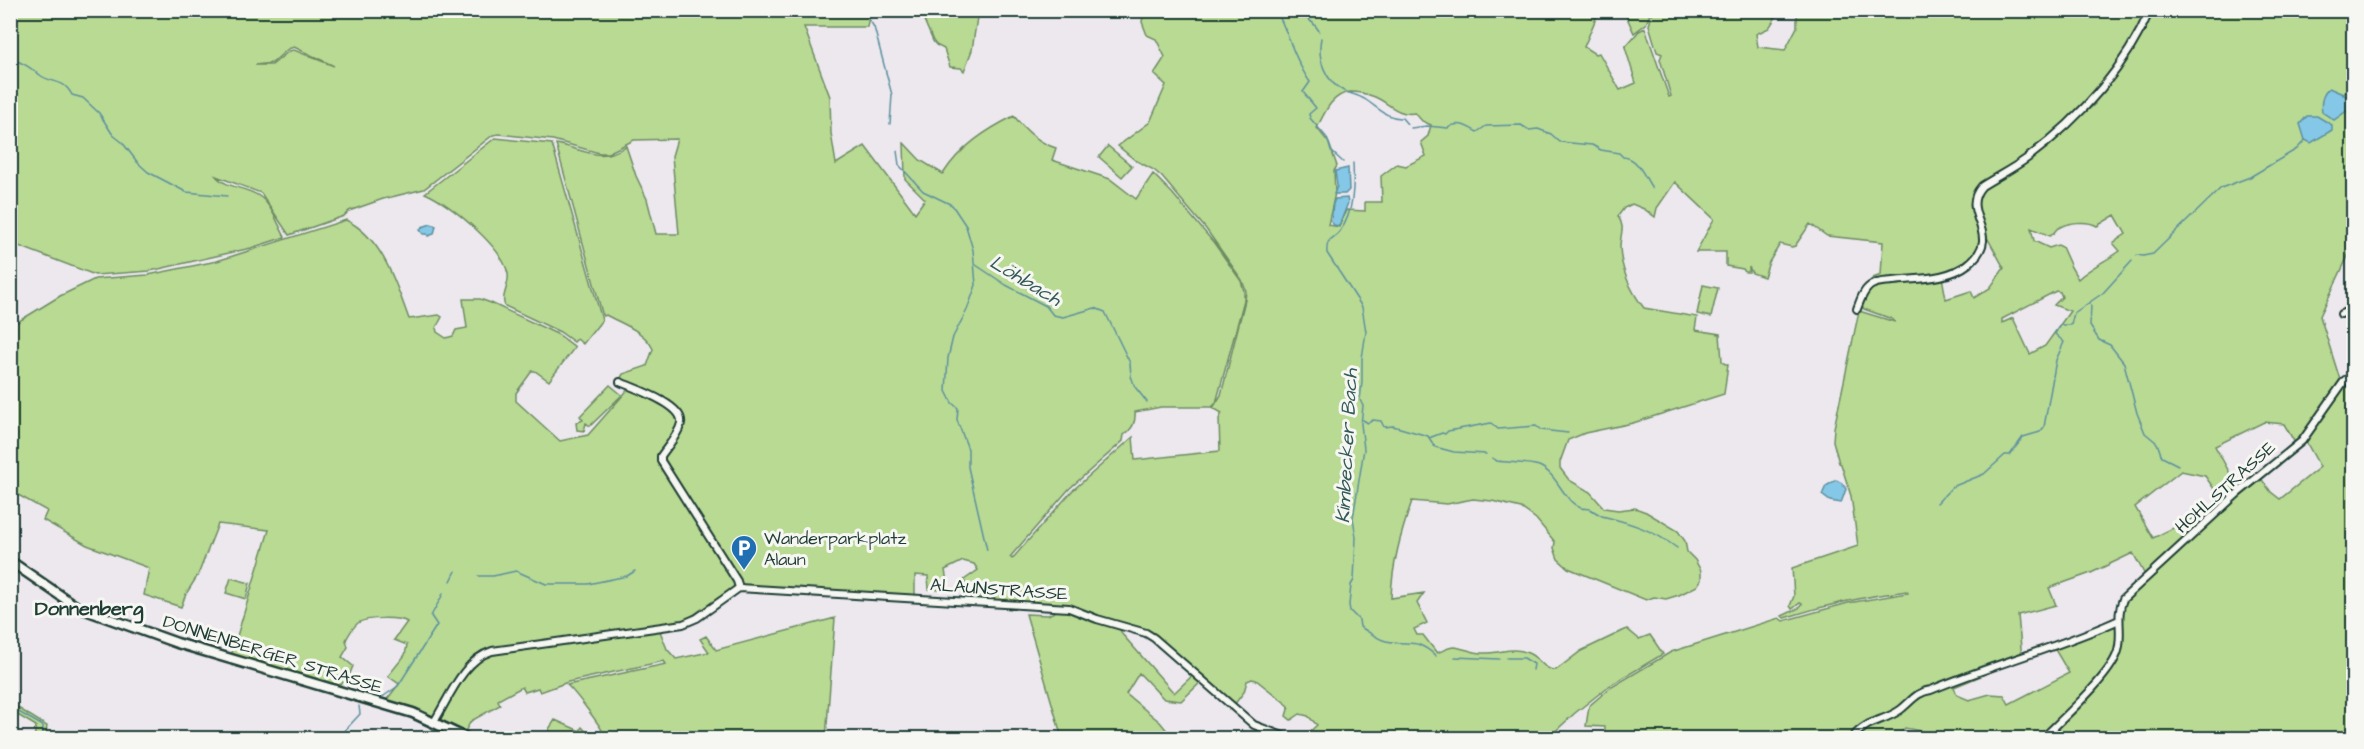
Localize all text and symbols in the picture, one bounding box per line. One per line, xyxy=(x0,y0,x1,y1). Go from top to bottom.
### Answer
water label: Löhbach xyxy=(984,249,1067,314)
water label: Kimbecker Bach xyxy=(1329,367,1365,524)
street label: HOHLSTRASSE xyxy=(2170,435,2281,539)
place label: Wanderparkplatz Alaun xyxy=(764,526,906,572)
parking icon: Wanderparkplatz Alaun xyxy=(729,533,759,571)
street label: ALAUNSTRASSE xyxy=(929,572,1069,607)
district label: Donnenberg xyxy=(35,595,144,624)
street label: DONNENBERGER STRASSE xyxy=(160,609,386,700)

